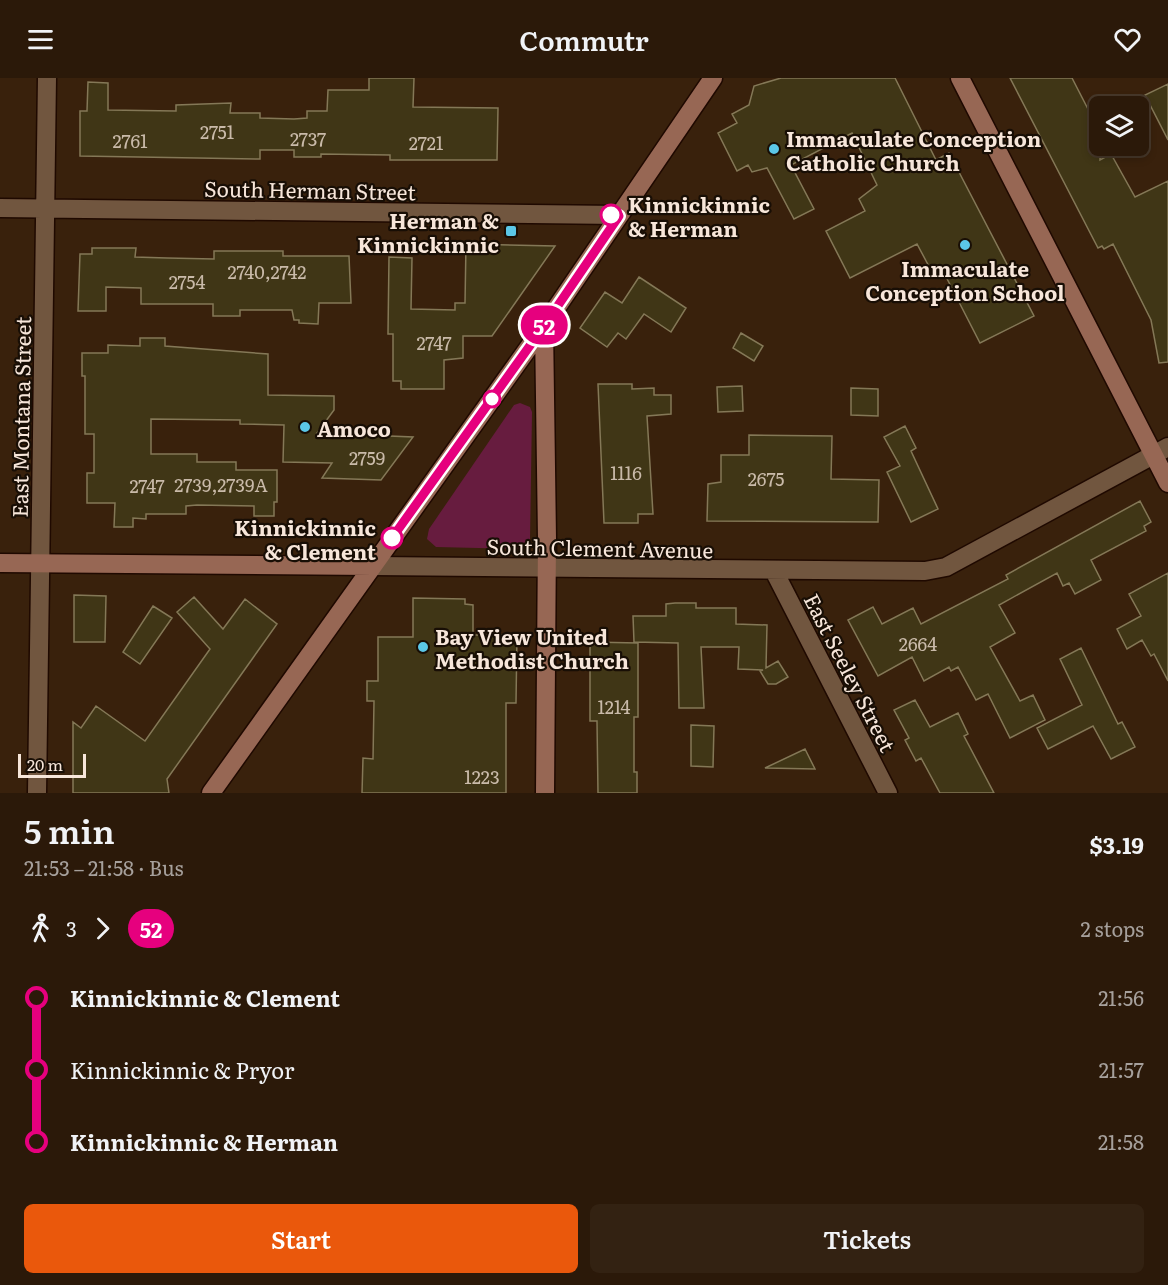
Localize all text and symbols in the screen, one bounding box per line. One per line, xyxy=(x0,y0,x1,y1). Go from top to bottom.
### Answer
text: Commutr xyxy=(519,19,649,59)
icon: menu xyxy=(24,23,57,56)
icon: heart xyxy=(1111,23,1144,56)
map controls xyxy=(1089,96,1149,156)
button: layers xyxy=(1089,96,1149,156)
house number: 2751 xyxy=(200,118,234,145)
place label: Immaculate Conception Catholic Church xyxy=(786,122,1042,177)
house number: 2737 xyxy=(290,125,326,152)
house number: 2761 xyxy=(112,127,148,154)
house number: 2721 xyxy=(409,129,443,156)
marker: Immaculate Conception Catholic Church xyxy=(767,142,781,156)
street label: South Herman Street xyxy=(204,172,417,206)
place label: Kinnickinnic & Herman xyxy=(628,188,770,243)
place label: Herman & Kinnickinnic xyxy=(357,204,499,259)
marker: Kinnickinnic & Herman xyxy=(600,204,622,226)
marker: Herman & Kinnickinnic xyxy=(504,224,518,238)
marker: Immaculate Conception School xyxy=(958,238,972,252)
place label: Immaculate Conception School xyxy=(865,252,1065,307)
house number: 2740,2742 xyxy=(228,258,306,285)
house number: 2754 xyxy=(169,268,205,295)
line badge: 52 xyxy=(517,306,571,344)
text: 52 xyxy=(533,310,555,341)
street label: East Montana Street xyxy=(3,316,37,518)
house number: 2747 xyxy=(416,329,452,356)
unlabelled marker xyxy=(483,390,501,408)
place label: Amoco xyxy=(317,412,391,443)
marker: Amoco xyxy=(298,420,312,434)
house number: 2759 xyxy=(349,444,385,471)
house number: 1116 xyxy=(610,459,642,486)
house number: 2675 xyxy=(748,465,784,492)
house number: 2739,2739A xyxy=(174,471,268,498)
house number: 2747 xyxy=(129,472,165,499)
place label: Kinnickinnic & Clement xyxy=(234,511,377,566)
marker: Kinnickinnic & Clement xyxy=(381,527,403,549)
street label: South Clement Avenue xyxy=(486,530,714,564)
street label: East Seeley Street xyxy=(798,587,905,757)
place label: Bay View United Methodist Church xyxy=(435,620,629,675)
house number: 2664 xyxy=(899,630,937,657)
marker: Bay View United Methodist Church xyxy=(416,640,430,654)
house number: 1214 xyxy=(598,693,631,720)
scale bar xyxy=(18,751,86,778)
text: 20 m xyxy=(27,752,63,776)
house number: 1223 xyxy=(464,763,500,790)
text: 5 min xyxy=(24,805,115,854)
text: $3.19 xyxy=(1090,828,1144,861)
text: 21:53 – 21:58 · Bus xyxy=(24,852,184,882)
icon: walk xyxy=(24,912,57,945)
icon: forward xyxy=(86,912,119,945)
text: 3 xyxy=(66,913,77,943)
text: 52 xyxy=(140,913,162,944)
text: 2 stops xyxy=(1080,913,1144,943)
text: Kinnickinnic & Clement xyxy=(70,981,340,1014)
text: 21:56 xyxy=(1098,982,1144,1012)
text: Kinnickinnic & Pryor xyxy=(70,1053,294,1086)
text: 21:57 xyxy=(1099,1054,1144,1084)
text: Kinnickinnic & Herman xyxy=(70,1125,338,1158)
text: 21:58 xyxy=(1098,1126,1144,1156)
button: Start xyxy=(24,1204,578,1273)
button: Tickets xyxy=(590,1204,1144,1273)

